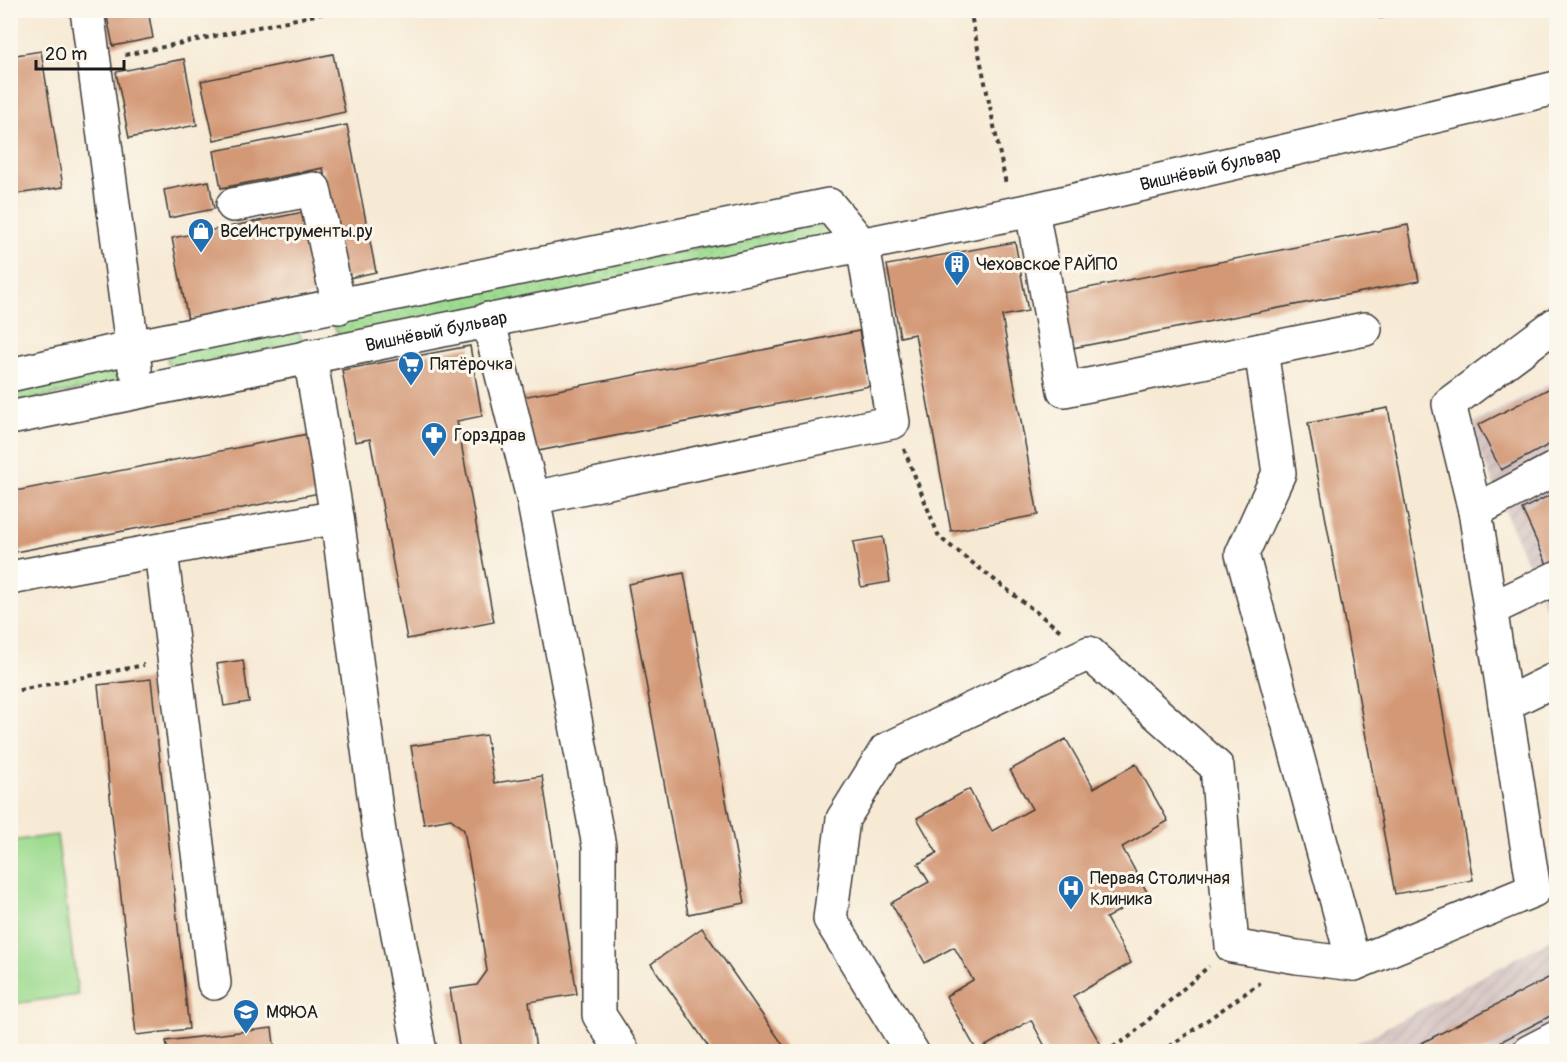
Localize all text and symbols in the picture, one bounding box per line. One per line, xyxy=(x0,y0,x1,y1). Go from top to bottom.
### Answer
scale bar xyxy=(36,33,124,71)
text: 20 m xyxy=(45,43,87,66)
street label: Вишнёвый бульвар xyxy=(1138,141,1283,197)
shop icon: ВсеИнструменты.ру xyxy=(186,216,216,254)
place label: ВсеИнструменты.ру xyxy=(220,220,373,243)
building icon: Чеховское РАЙПО xyxy=(942,249,972,287)
place label: Чеховское РАЙПО xyxy=(976,253,1118,276)
street label: Вишнёвый бульвар xyxy=(363,306,509,357)
supermarket icon: Пятёрочка xyxy=(396,349,426,387)
place label: Пятёрочка xyxy=(430,353,513,376)
pharmacy icon: Горздрав xyxy=(419,420,449,458)
place label: Горздрав xyxy=(454,424,526,447)
place label: Первая Столичная Клиника xyxy=(1090,867,1230,911)
hospital icon: Первая Столичная Клиника xyxy=(1056,873,1086,911)
school or university icon: МФЮА xyxy=(231,997,261,1035)
place label: МФЮА xyxy=(266,1001,319,1024)

